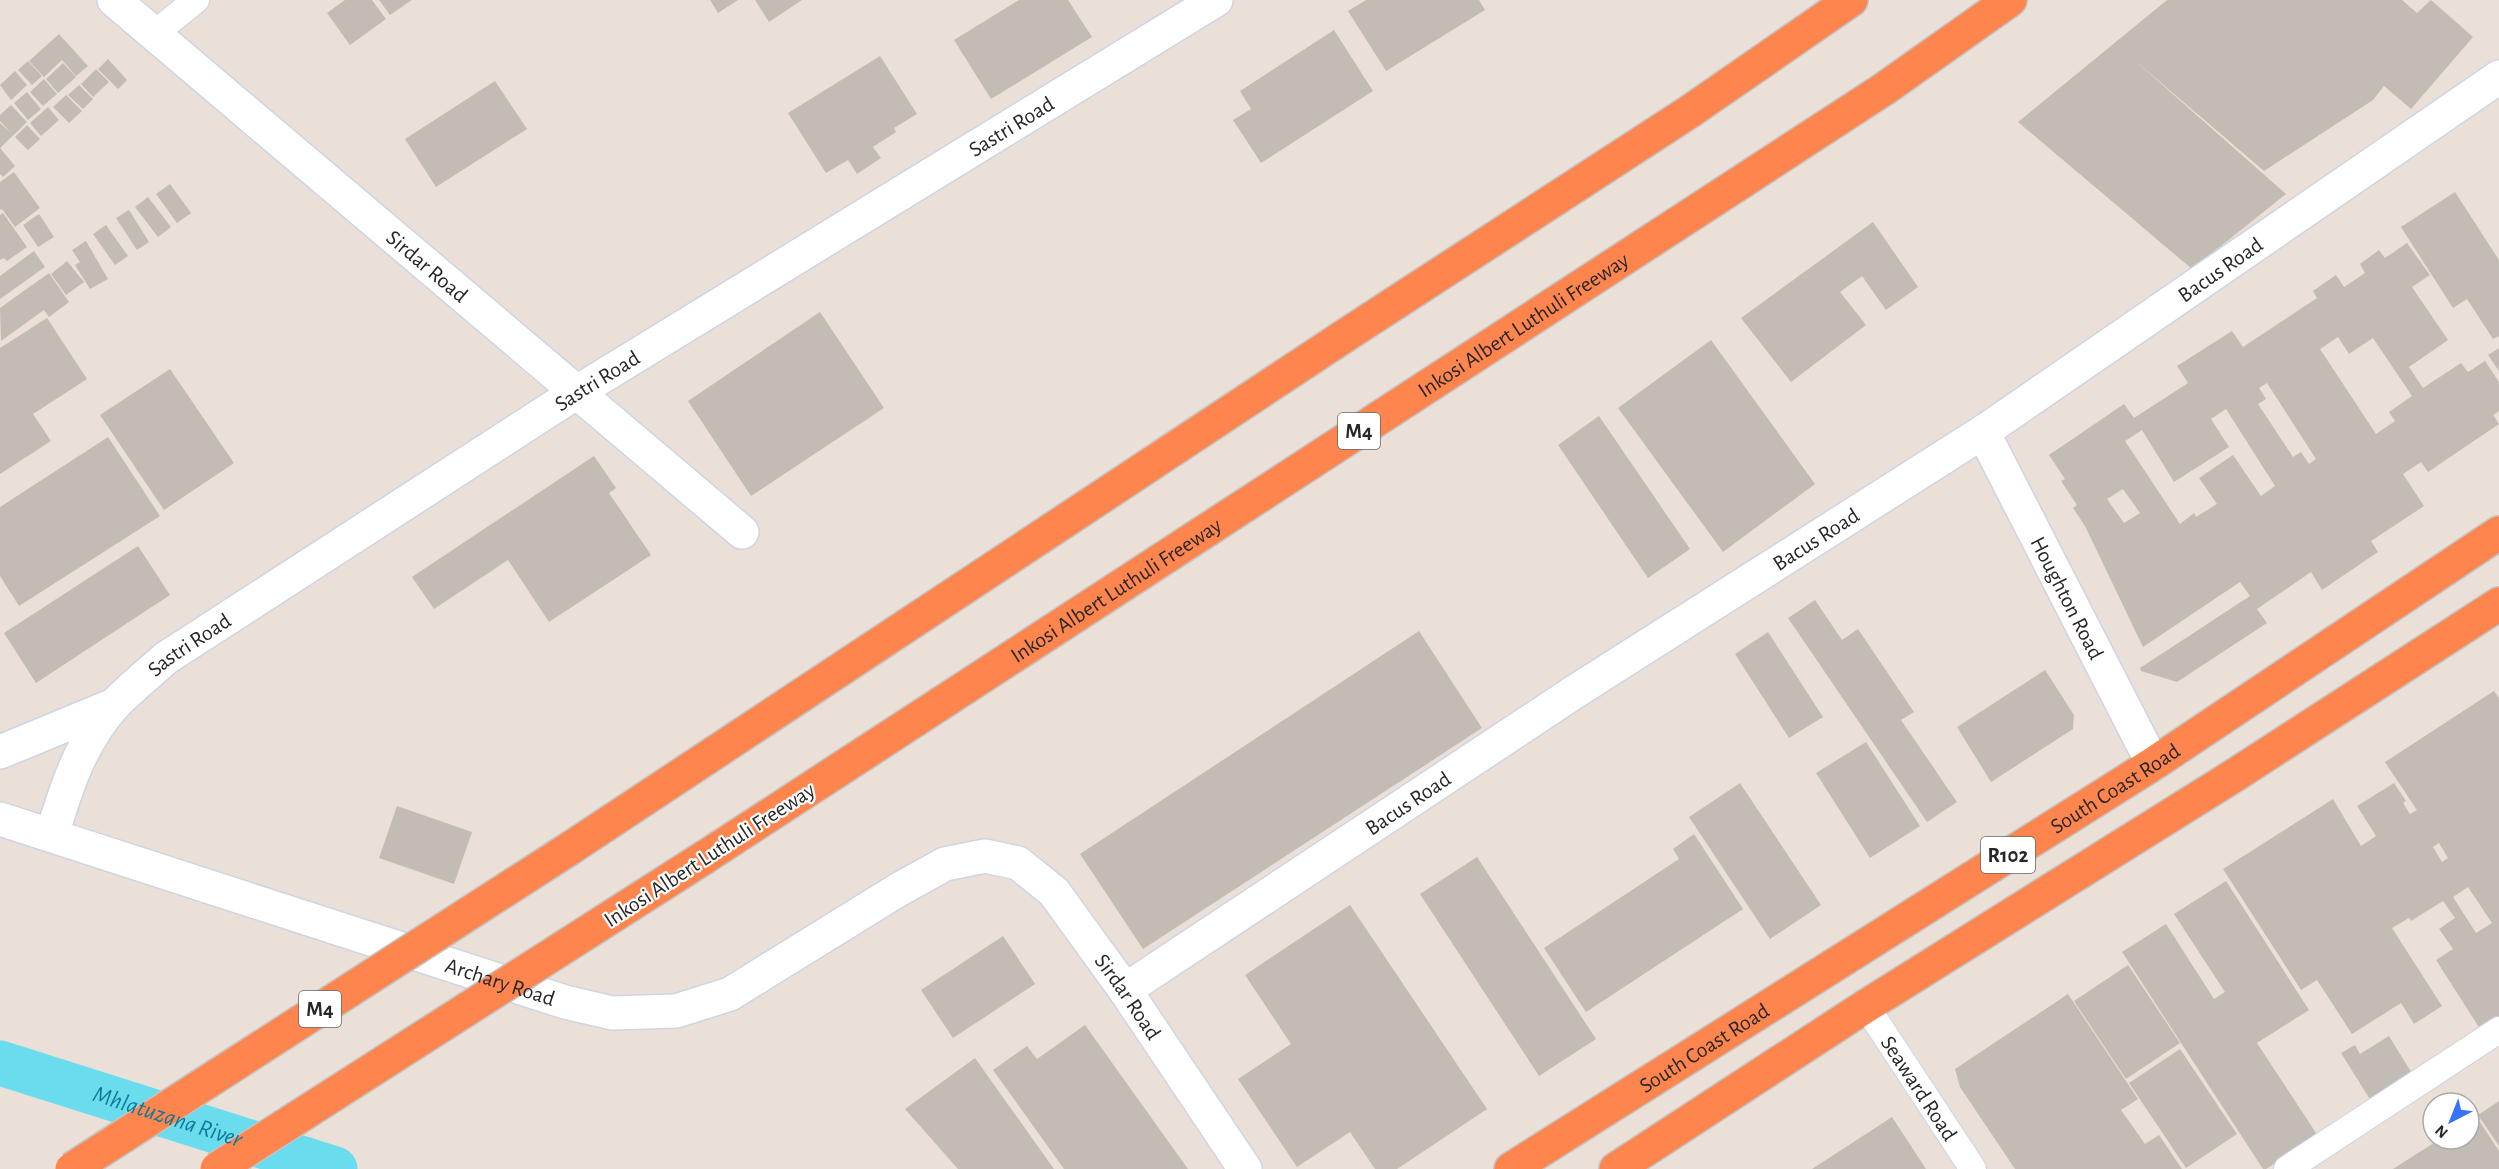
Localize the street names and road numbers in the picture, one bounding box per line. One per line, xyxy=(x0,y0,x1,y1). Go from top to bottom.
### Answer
street label: Sastri Road xyxy=(965,92,1058,161)
street label: Sirdar Road xyxy=(382,226,472,307)
street label: Bacus Road xyxy=(2174,233,2267,307)
street label: Inkosi Albert Luthuli Freeway xyxy=(1414,248,1633,402)
street label: Sastri Road xyxy=(551,347,643,415)
road number: M4 xyxy=(1338,413,1380,449)
street label: Bacus Road xyxy=(1769,504,1863,575)
street label: Inkosi Albert Luthuli Freeway xyxy=(1007,514,1226,667)
street label: Houghton Road xyxy=(2026,533,2107,663)
street label: Sastri Road xyxy=(144,609,235,681)
street label: South Coast Road xyxy=(2047,739,2184,838)
street label: Bacus Road xyxy=(1361,767,1455,840)
street label: Inkosi Albert Luthuli Freeway xyxy=(600,778,819,931)
road number: R102 xyxy=(1981,837,2035,873)
street label: Sirdar Road xyxy=(1091,950,1165,1044)
street label: Archary Road xyxy=(443,954,558,1010)
road number: M4 xyxy=(299,991,341,1027)
street label: South Coast Road xyxy=(1636,999,1773,1097)
street label: Seaward Road xyxy=(1877,1032,1961,1145)

